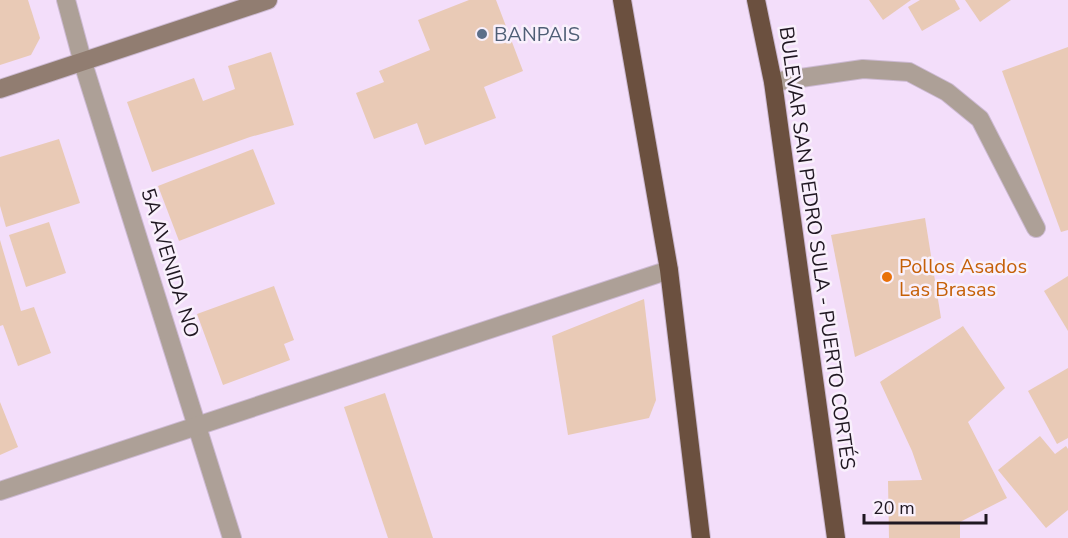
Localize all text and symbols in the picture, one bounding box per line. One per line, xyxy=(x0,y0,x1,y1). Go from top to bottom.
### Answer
place label: BANPAIS xyxy=(494,21,580,48)
street label: BULEVAR SAN PEDRO SULA - PUERTO CORTÉS xyxy=(773,25,861,471)
marker: BANPAIS xyxy=(475,27,489,41)
street label: 5A AVENIDA NO xyxy=(134,185,206,341)
place label: Pollos Asados Las Brasas xyxy=(899,253,1027,303)
marker: Pollos Asados Las Brasas xyxy=(880,270,894,284)
scale bar xyxy=(864,487,986,525)
text: 20 m xyxy=(873,496,915,520)

